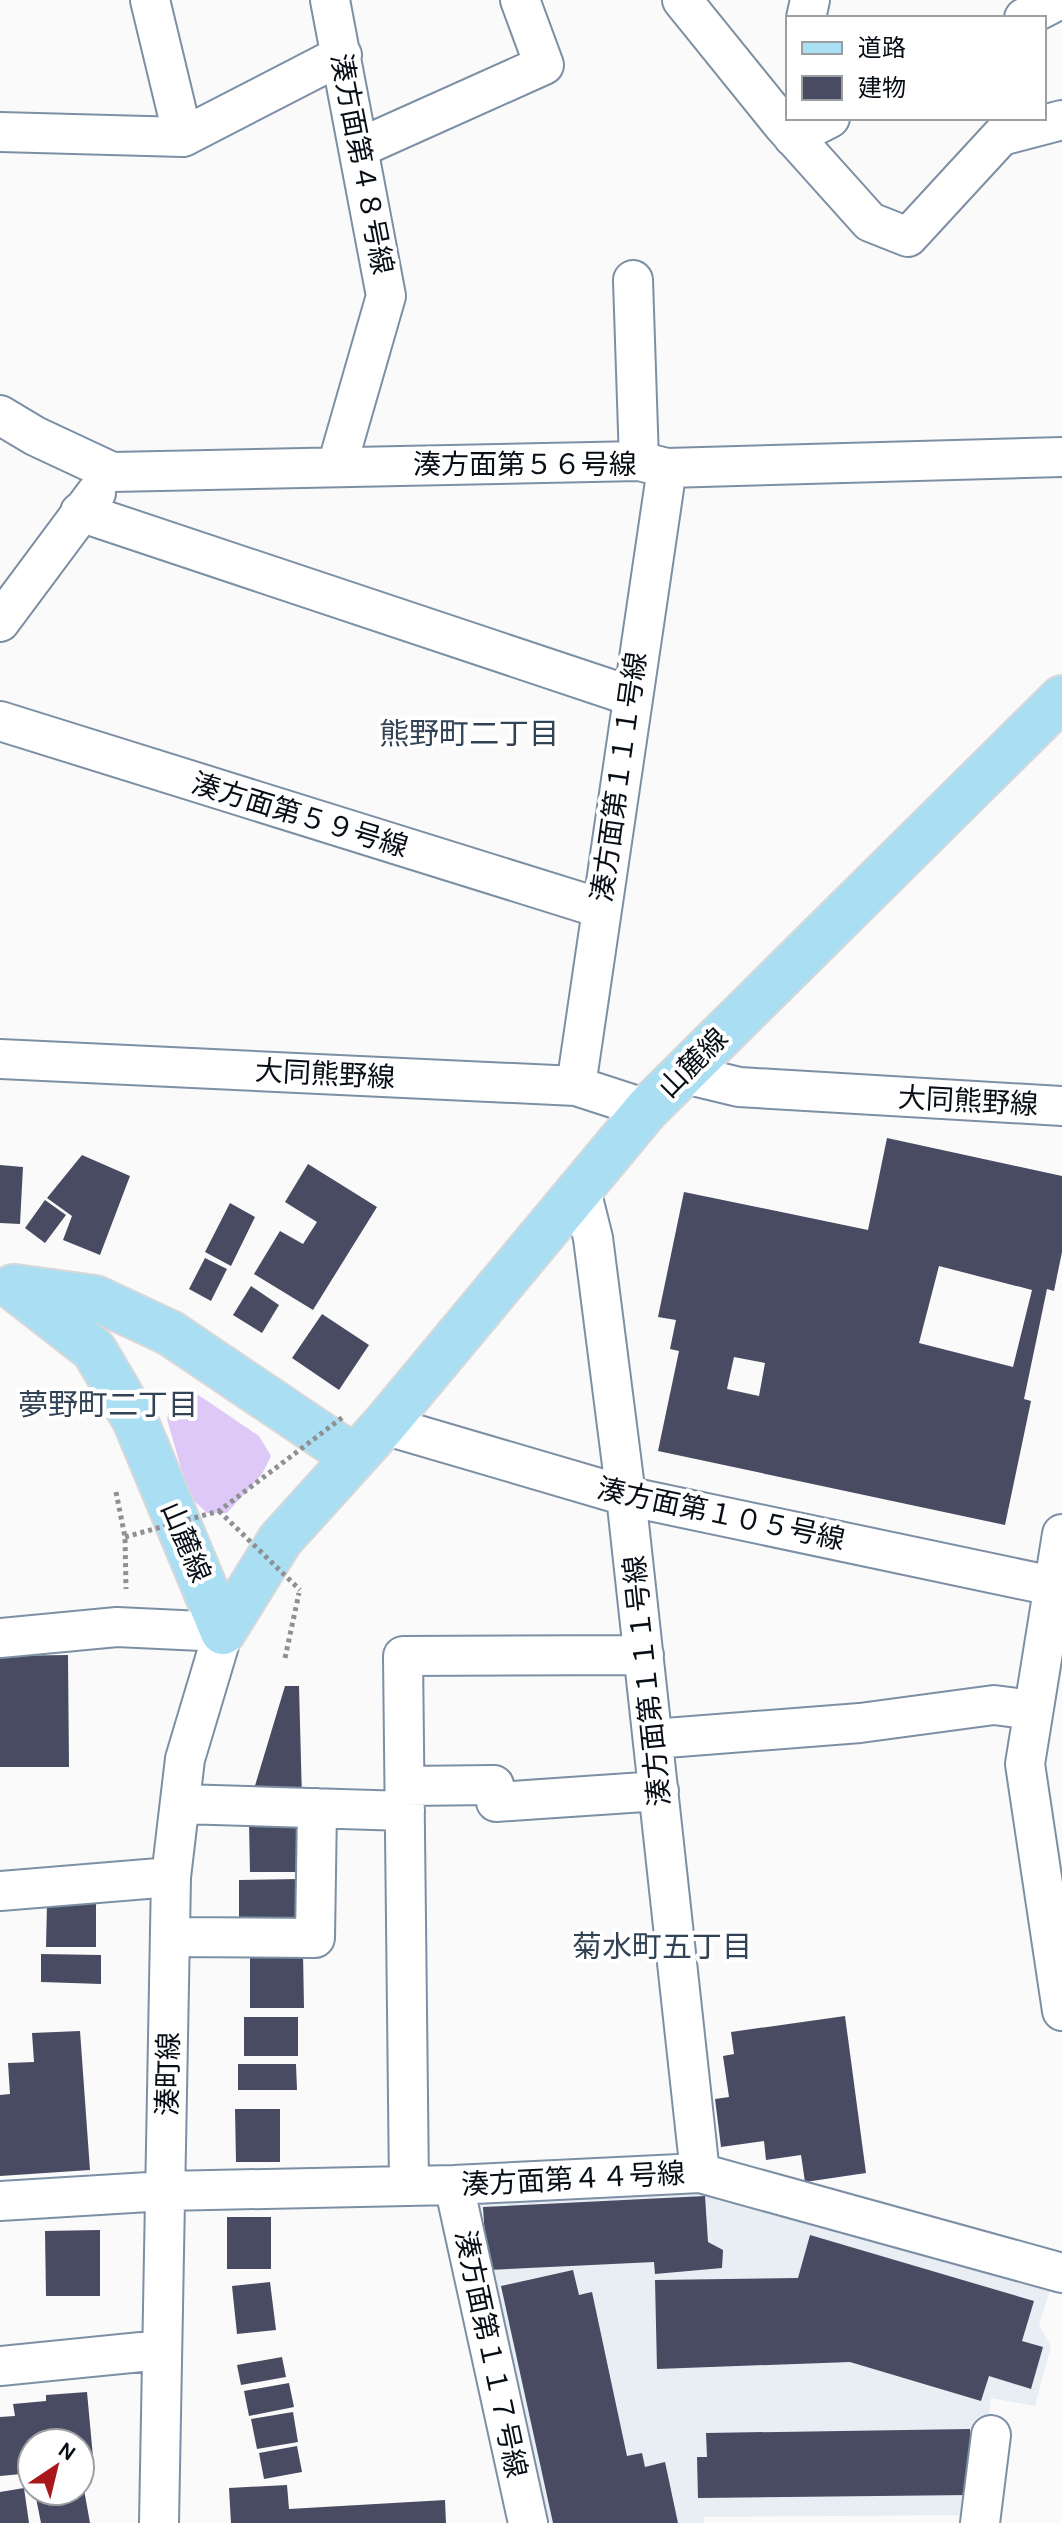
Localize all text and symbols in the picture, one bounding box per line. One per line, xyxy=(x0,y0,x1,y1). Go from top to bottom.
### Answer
legend xyxy=(786,16,1046,120)
text: 道路 xyxy=(858,34,906,62)
street label: 湊方面第４８号線 xyxy=(324,51,400,277)
text: 建物 xyxy=(858,74,906,102)
street label: 湊方面第５６号線 xyxy=(413,448,637,481)
street label: 湊方面第１１１号線 xyxy=(585,650,653,904)
district label: 熊野町二丁目 xyxy=(379,716,559,752)
street label: 湊方面第５９号線 xyxy=(188,766,412,864)
street label: 山麓線 xyxy=(652,1022,734,1104)
street label: 大同熊野線 xyxy=(254,1054,396,1094)
street label: 大同熊野線 xyxy=(897,1081,1039,1121)
district label: 夢野町二丁目 xyxy=(18,1387,198,1423)
street label: 湊方面第１０５号線 xyxy=(594,1472,848,1556)
street label: 山麓線 xyxy=(154,1497,218,1587)
street label: 湊方面第１１１号線 xyxy=(617,1554,677,1808)
district label: 菊水町五丁目 xyxy=(572,1929,752,1965)
street label: 湊町線 xyxy=(151,2032,185,2116)
street label: 湊方面第４４号線 xyxy=(460,2157,686,2201)
street label: 湊方面第１１７号線 xyxy=(449,2227,533,2481)
north arrow xyxy=(16,2427,96,2507)
text: N xyxy=(53,2436,81,2467)

